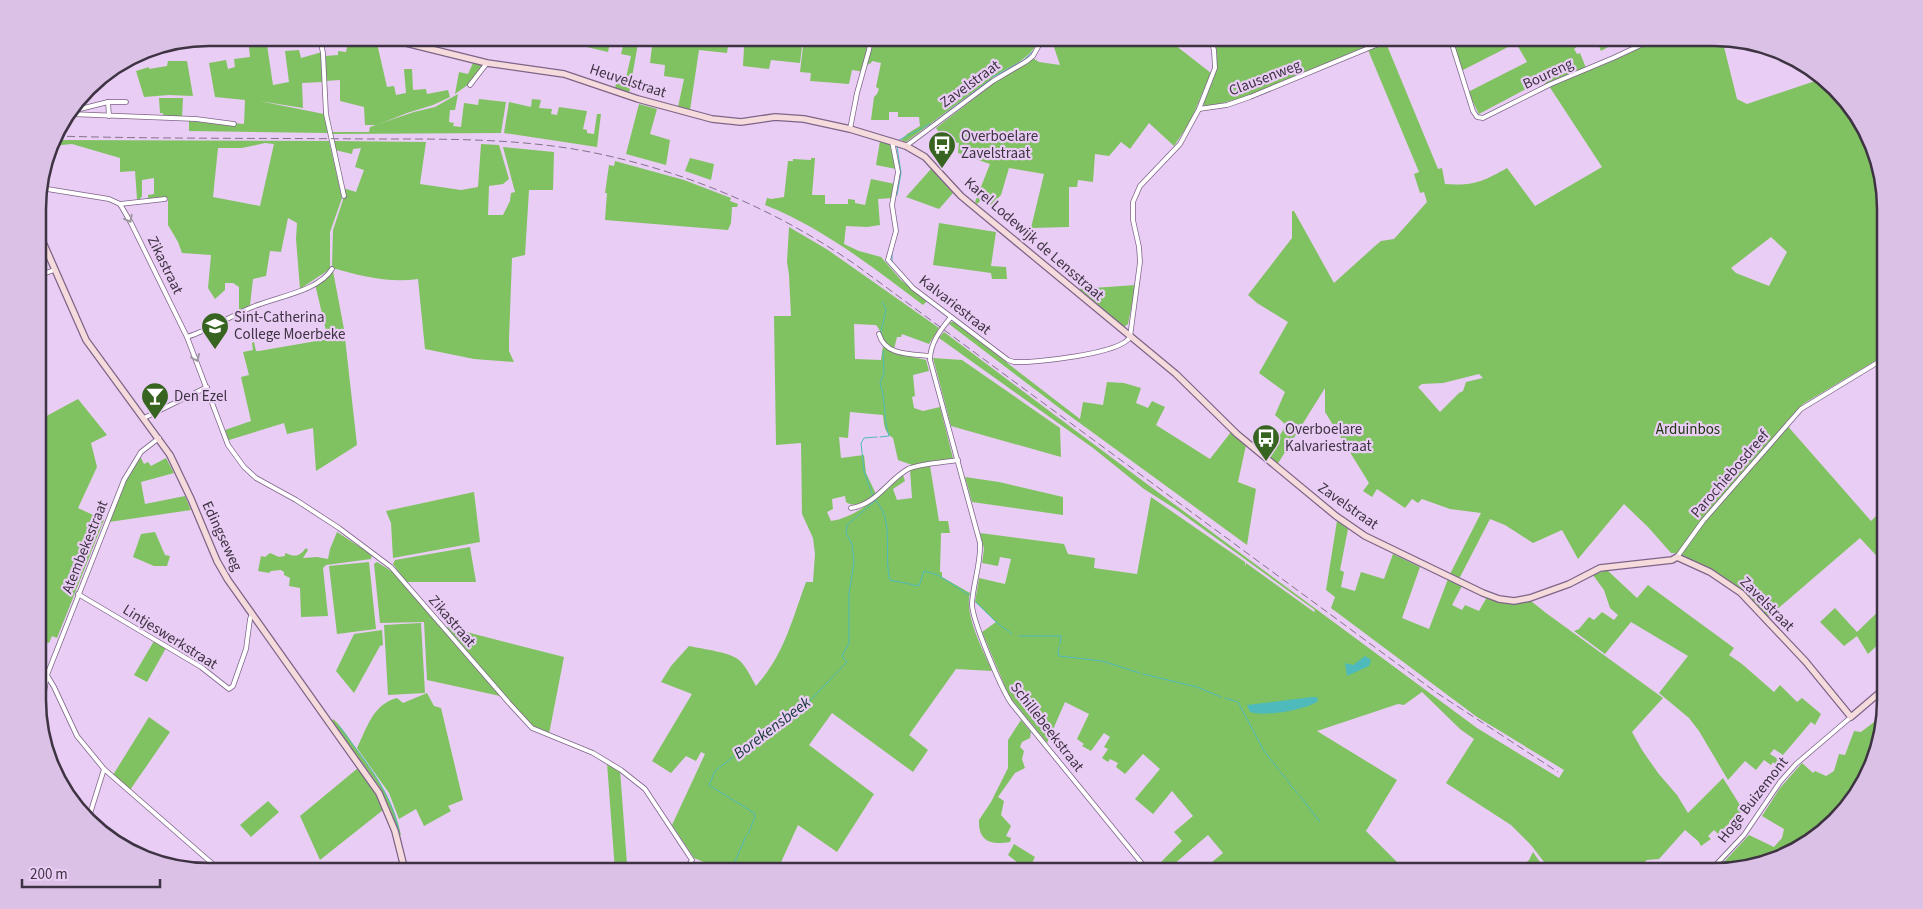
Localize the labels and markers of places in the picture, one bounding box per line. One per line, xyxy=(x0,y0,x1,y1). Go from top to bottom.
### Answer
place label: Overboelare Zavelstraat xyxy=(961,126,1038,164)
bus stop icon: Overboelare Zavelstraat xyxy=(927,130,957,169)
place label: Sint-Catherina College Moerbeke xyxy=(234,307,345,345)
school or university icon: Sint-Catherina College Moerbeke xyxy=(200,311,230,350)
bar icon: Den Ezel xyxy=(140,381,170,420)
place label: Den Ezel xyxy=(174,386,227,407)
place label: Overboelare Kalvariestraat xyxy=(1285,419,1372,457)
bus stop icon: Overboelare Kalvariestraat xyxy=(1251,423,1281,462)

